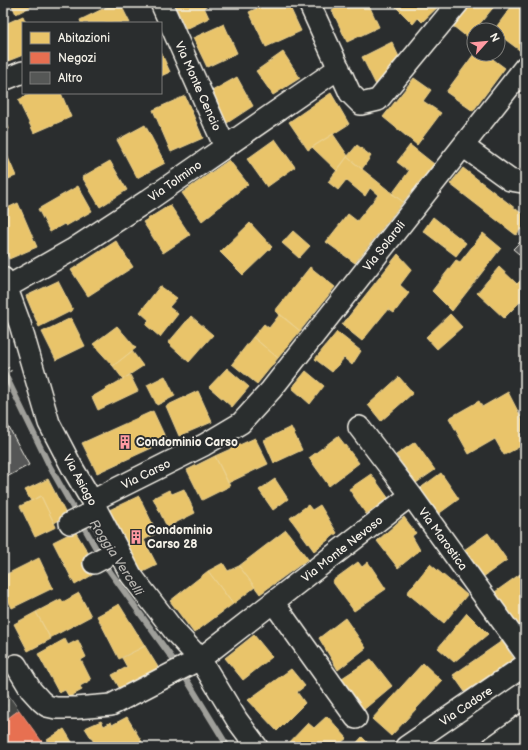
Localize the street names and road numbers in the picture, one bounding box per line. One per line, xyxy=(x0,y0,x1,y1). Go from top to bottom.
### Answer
street label: Via Monte Cencio xyxy=(171,39,224,133)
street label: Via Tolmino xyxy=(146,157,205,205)
street label: Via Solaroli xyxy=(360,218,409,275)
street label: Via Asiago xyxy=(59,452,100,509)
street label: Via Carso xyxy=(119,456,173,493)
street label: Via Marostica xyxy=(415,505,471,574)
street label: Via Monte Nevoso xyxy=(299,513,386,586)
street label: Via Cadore xyxy=(437,683,496,730)

